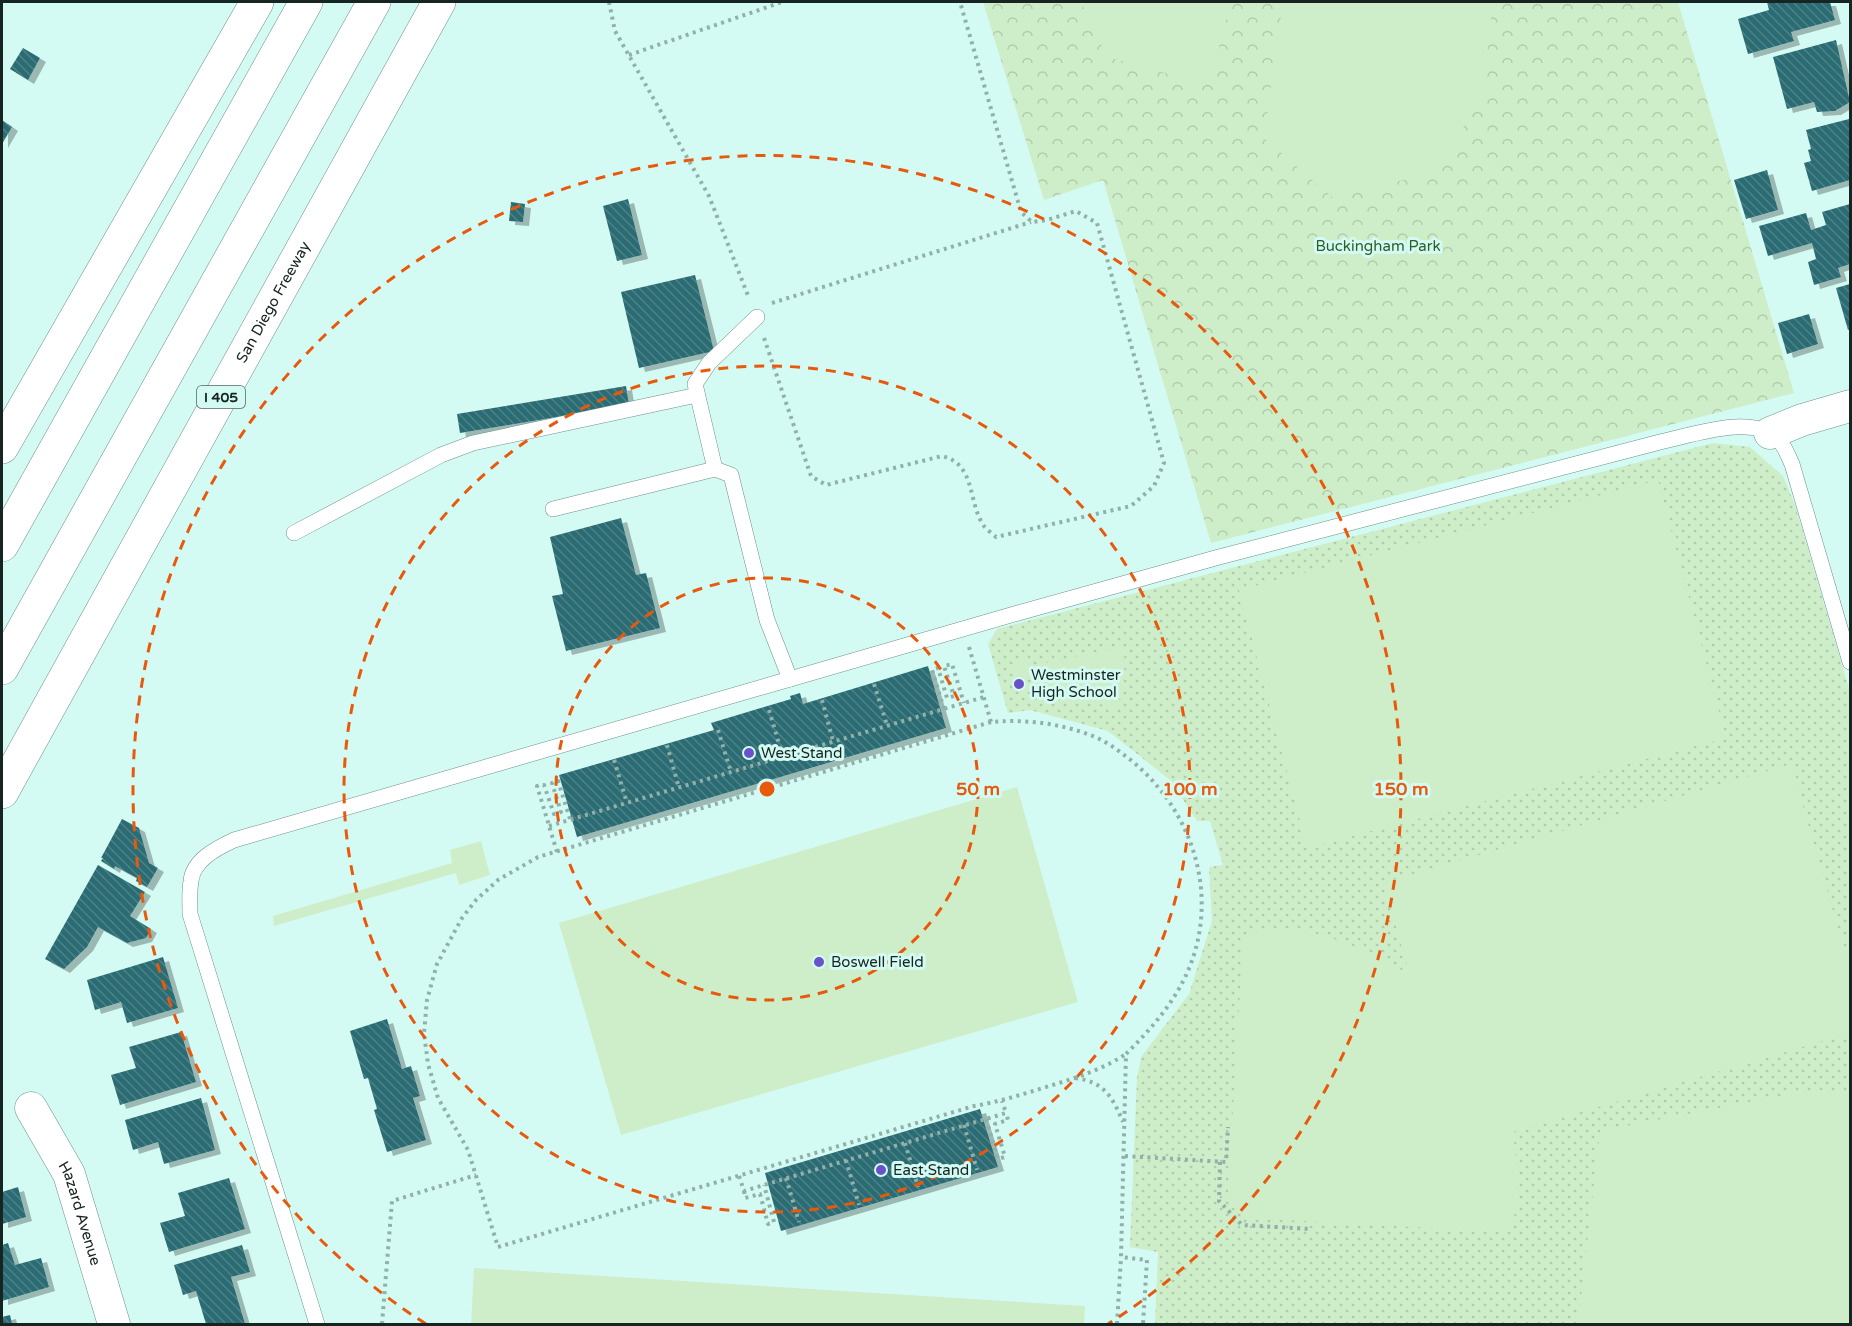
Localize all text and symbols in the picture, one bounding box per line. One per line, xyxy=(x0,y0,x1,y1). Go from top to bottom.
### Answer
park label: Buckingham Park xyxy=(1315,237,1441,255)
street label: San Diego Freeway xyxy=(232,238,314,366)
road number: I 405 xyxy=(197,386,245,408)
place label: Westminster High School xyxy=(1031,666,1121,701)
marker: Westminster High School xyxy=(1012,677,1026,691)
place label: West Stand xyxy=(761,744,842,762)
marker: West Stand xyxy=(742,746,756,760)
text: 50 m xyxy=(956,778,1000,800)
text: 100 m xyxy=(1162,778,1218,800)
text: 150 m xyxy=(1373,778,1429,800)
centre of rings xyxy=(757,779,777,799)
place label: Boswell Field xyxy=(831,953,924,971)
marker: Boswell Field xyxy=(812,955,826,969)
street label: Hazard Avenue xyxy=(55,1158,105,1268)
place label: East Stand xyxy=(893,1161,969,1179)
marker: East Stand xyxy=(874,1163,888,1177)

